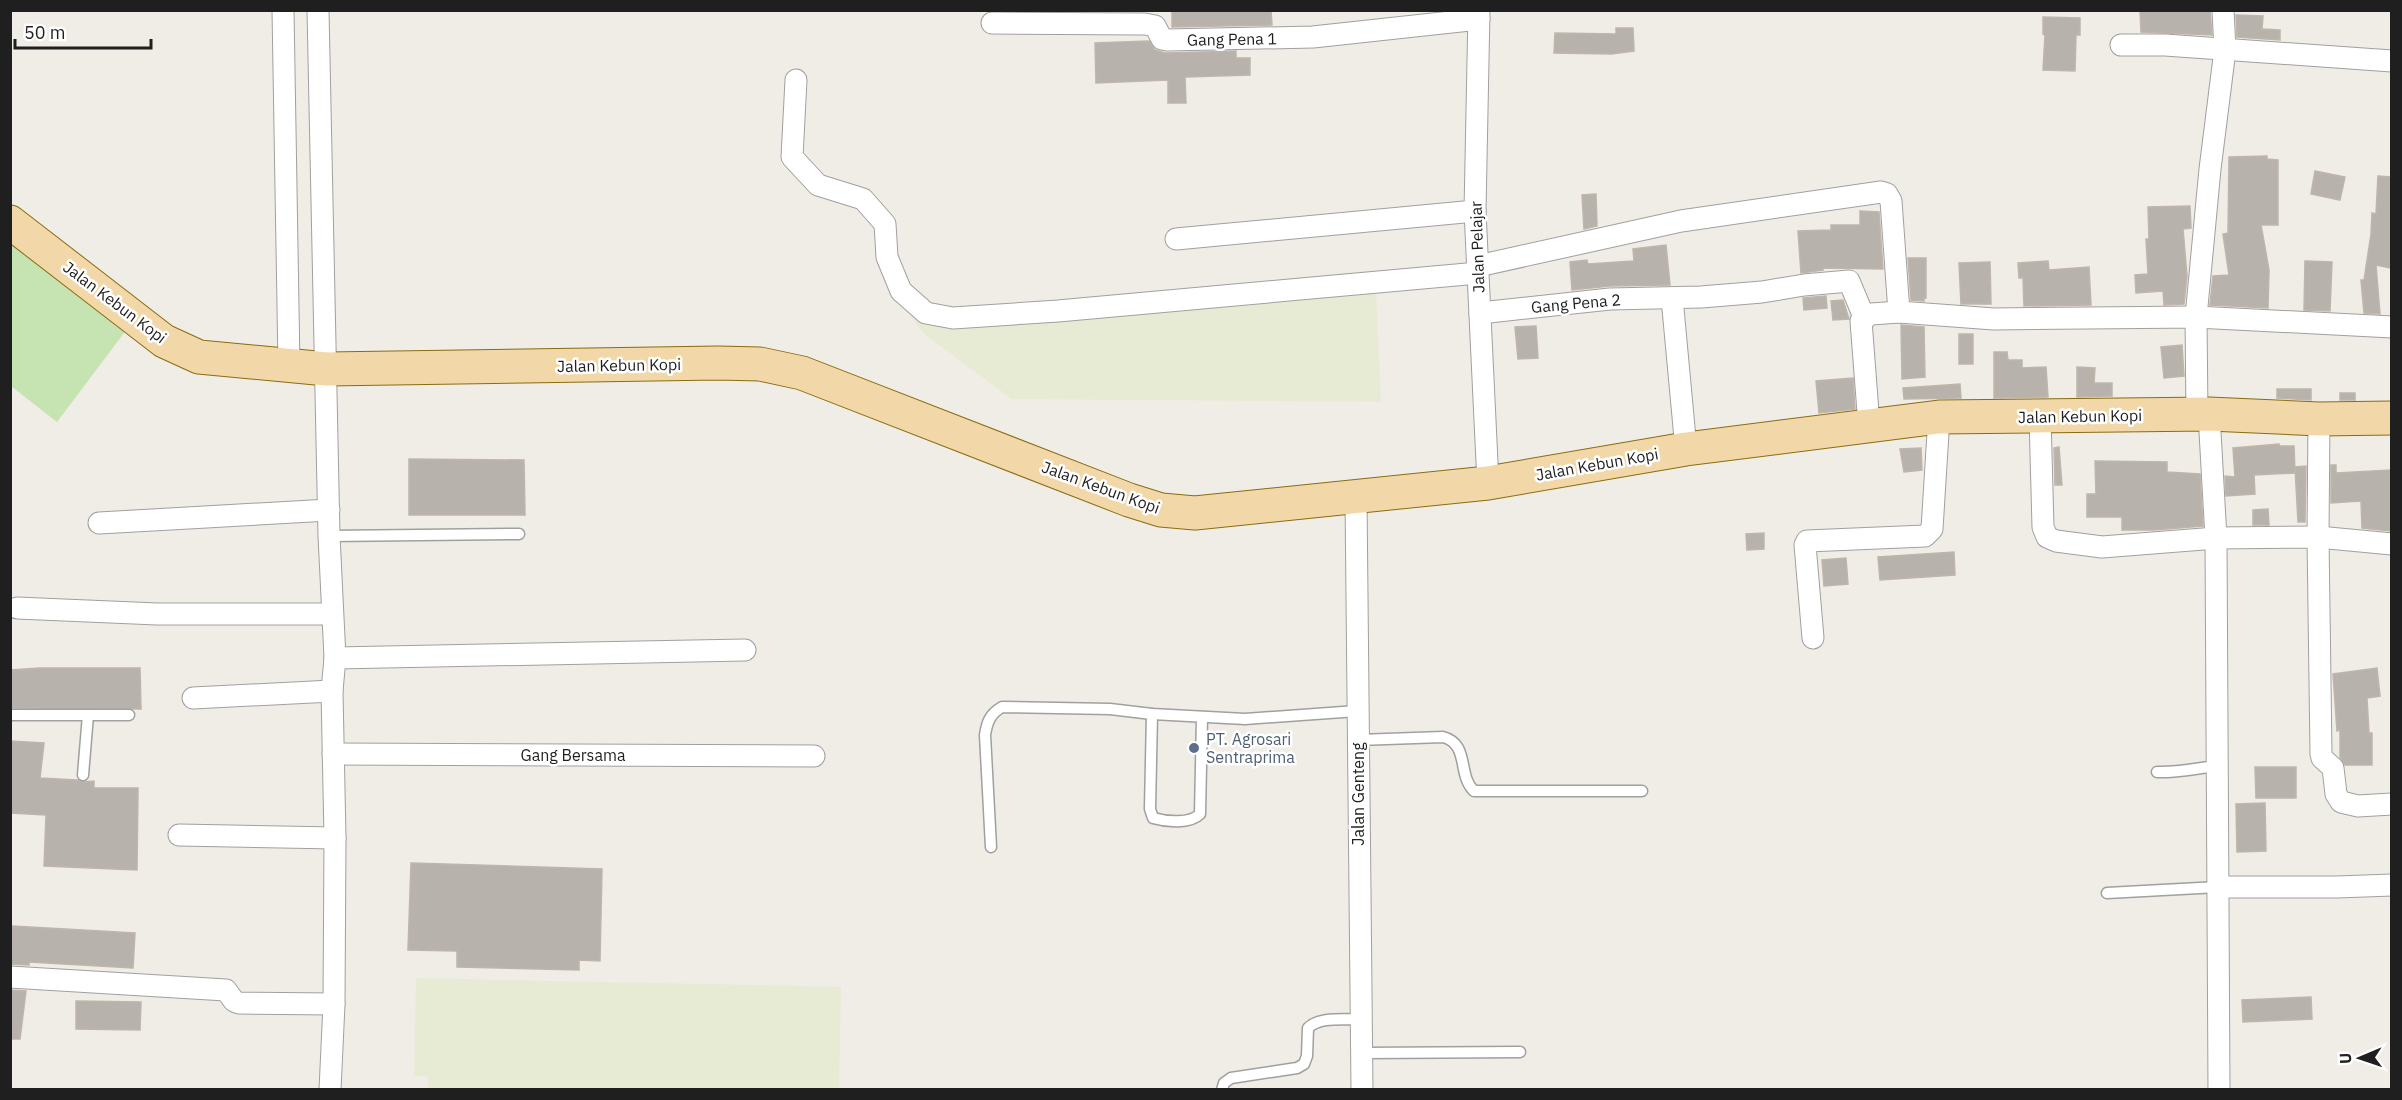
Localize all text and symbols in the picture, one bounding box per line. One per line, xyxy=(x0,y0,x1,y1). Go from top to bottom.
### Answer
scale bar xyxy=(15,12,152,50)
text: 50 m xyxy=(24,21,66,44)
street label: Gang Pena 1 xyxy=(1187,28,1277,50)
street label: Jalan Pelajar xyxy=(1465,201,1489,293)
street label: Jalan Kebun Kopi xyxy=(59,257,171,347)
street label: Gang Pena 2 xyxy=(1530,289,1622,317)
street label: Jalan Kebun Kopi xyxy=(557,354,681,376)
street label: Jalan Kebun Kopi xyxy=(2018,405,2142,427)
street label: Jalan Kebun Kopi xyxy=(1534,443,1660,485)
street label: Jalan Kebun Kopi xyxy=(1039,456,1163,518)
place label: PT. Agrosari Sentraprima xyxy=(1206,729,1295,767)
marker: PT. Agrosari Sentraprima xyxy=(1187,741,1201,755)
street label: Jalan Genteng xyxy=(1348,742,1368,846)
street label: Gang Bersama xyxy=(521,745,626,765)
north arrow xyxy=(2330,1028,2390,1088)
text: U xyxy=(2335,1053,2355,1064)

